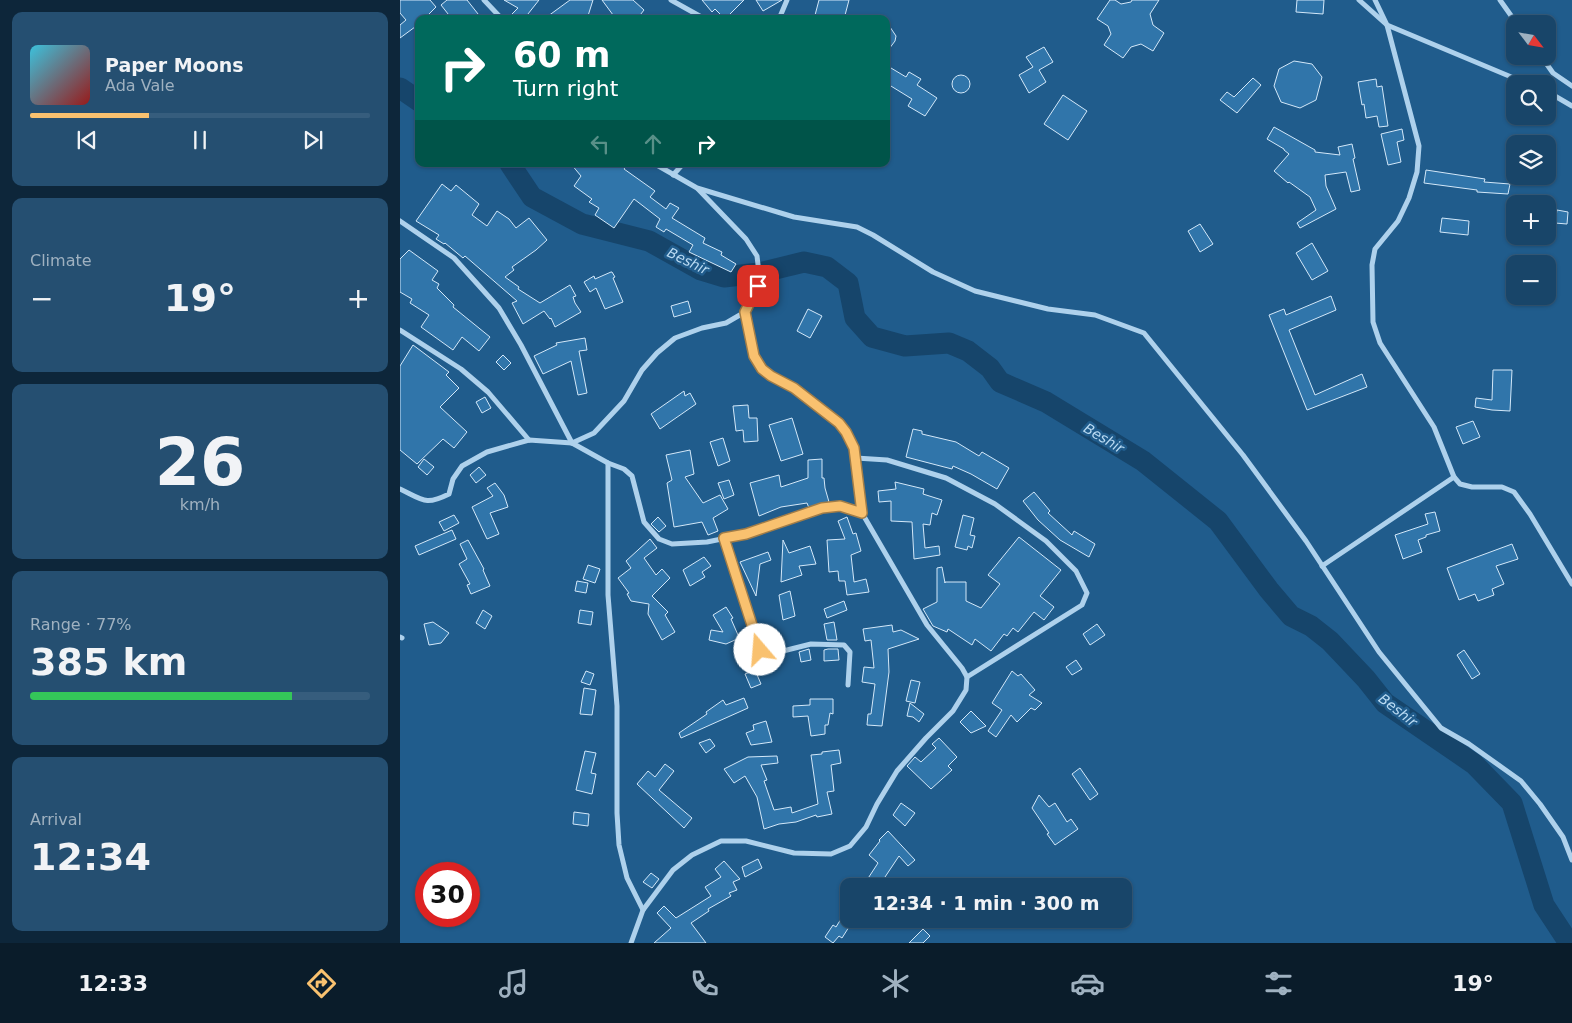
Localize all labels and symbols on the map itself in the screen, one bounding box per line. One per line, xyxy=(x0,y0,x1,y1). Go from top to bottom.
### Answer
north arrow xyxy=(1506,15,1556,65)
water label: Beshir xyxy=(665,244,712,278)
pin xyxy=(737,265,779,307)
water label: Beshir xyxy=(1081,420,1128,457)
position arrow xyxy=(733,623,785,675)
water label: Beshir xyxy=(1376,690,1421,731)
speed limit sign: 30 xyxy=(415,862,480,927)

